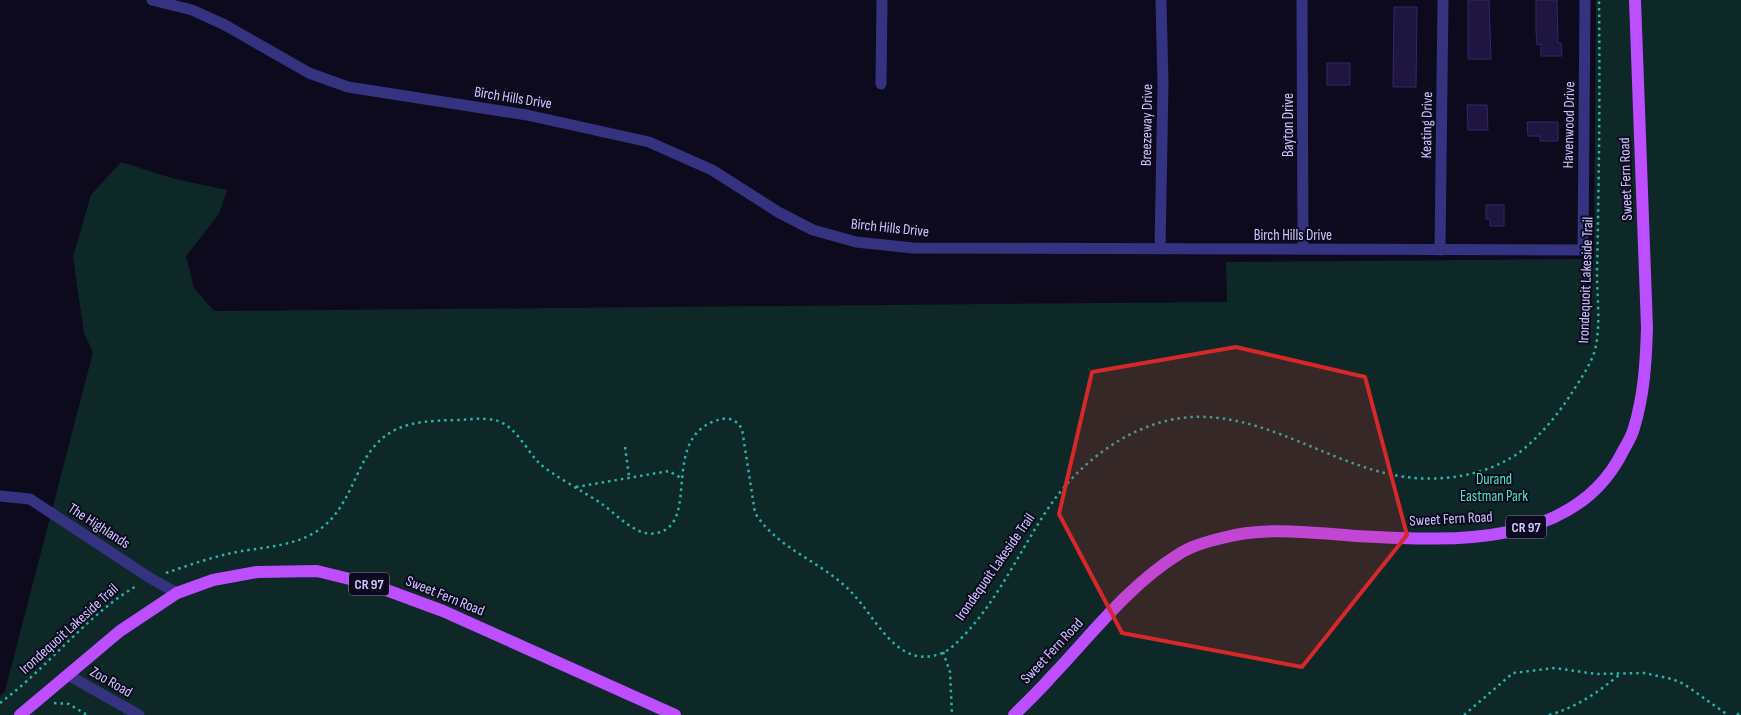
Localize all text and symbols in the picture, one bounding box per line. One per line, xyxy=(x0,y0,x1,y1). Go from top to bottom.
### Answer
street label: Havenwood Drive xyxy=(1559,81,1579,169)
street label: Birch Hills Drive xyxy=(473,82,553,114)
street label: Breezeway Drive xyxy=(1137,84,1157,166)
street label: Keating Drive xyxy=(1417,91,1437,159)
street label: Bayton Drive xyxy=(1279,93,1298,157)
street label: Sweet Fern Road xyxy=(1615,137,1637,221)
street label: Birch Hills Drive xyxy=(850,214,930,242)
street label: Irondequoit Lakeside Trail xyxy=(1574,216,1598,344)
street label: Birch Hills Drive xyxy=(1254,226,1332,245)
park label: Durand Eastman Park xyxy=(1460,470,1528,506)
street label: The Highlands xyxy=(64,499,134,553)
street label: Sweet Fern Road xyxy=(1409,507,1493,531)
street label: Irondequoit Lakeside Trail xyxy=(951,510,1039,624)
road number: CR 97 xyxy=(1506,516,1546,538)
road number: CR 97 xyxy=(349,572,389,596)
street label: Sweet Fern Road xyxy=(403,572,487,620)
street label: Irondequoit Lakeside Trail xyxy=(16,580,122,678)
street label: Sweet Fern Road xyxy=(1017,614,1087,688)
street label: Zoo Road xyxy=(86,662,136,702)

